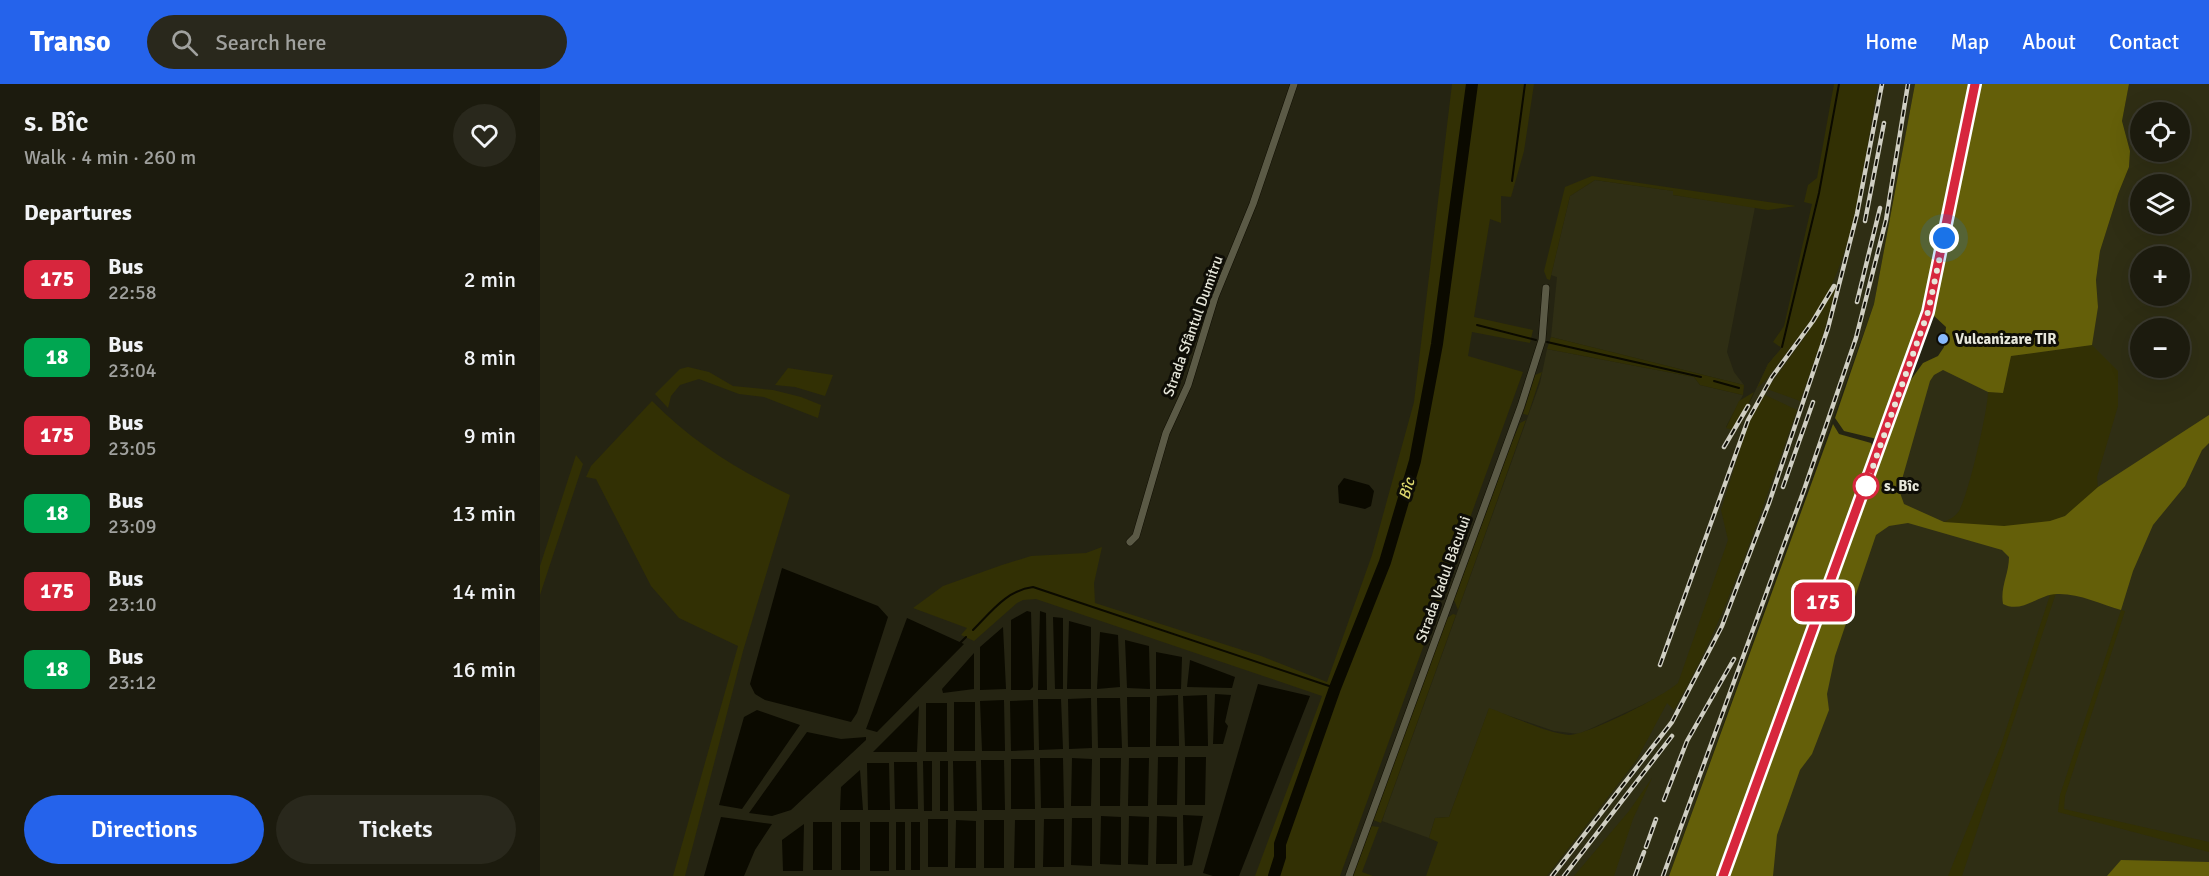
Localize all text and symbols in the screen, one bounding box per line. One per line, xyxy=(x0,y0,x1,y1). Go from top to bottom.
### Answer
search box xyxy=(147,15,567,69)
text: Transo xyxy=(30,25,111,59)
icon: search xyxy=(168,26,201,59)
text: Search here xyxy=(216,29,326,56)
text: Home xyxy=(1865,29,1918,55)
text: Map xyxy=(1951,29,1989,55)
text: About xyxy=(2022,29,2076,55)
text: Contact xyxy=(2109,29,2179,55)
map controls xyxy=(2130,102,2190,378)
button: locate xyxy=(2130,102,2190,162)
button: heart xyxy=(453,104,516,167)
text: s. Bîc xyxy=(24,105,89,139)
text: Walk · 4 min · 260 m xyxy=(24,145,196,170)
button: layers xyxy=(2130,174,2190,234)
text: Departures xyxy=(24,199,132,226)
your location xyxy=(1929,223,1959,253)
button: + xyxy=(2130,246,2190,306)
text: Bus xyxy=(108,253,143,280)
street label: Strada Sfântul Dumitru xyxy=(1159,253,1227,399)
text: 175 xyxy=(40,266,74,292)
text: 2 min xyxy=(464,266,516,293)
text: 22:58 xyxy=(108,280,157,305)
button: − xyxy=(2130,318,2190,378)
place label: Vulcanizare TIR xyxy=(1955,330,2056,348)
text: Bus xyxy=(108,331,143,358)
marker: Vulcanizare TIR xyxy=(1936,332,1950,346)
text: 18 xyxy=(46,344,68,370)
text: 8 min xyxy=(464,344,516,371)
text: 23:04 xyxy=(108,358,157,383)
text: Bus xyxy=(108,409,143,436)
text: 175 xyxy=(40,422,74,448)
text: 9 min xyxy=(464,422,516,449)
text: 23:05 xyxy=(108,436,157,461)
marker: s. Bîc xyxy=(1853,473,1879,499)
water label: Bîc xyxy=(1394,474,1420,502)
place label: s. Bîc xyxy=(1884,477,1919,495)
text: Bus xyxy=(108,487,143,514)
text: 18 xyxy=(46,500,68,526)
text: 13 min xyxy=(452,500,516,527)
street label: Strada Vadul Bâcului xyxy=(1412,513,1474,645)
text: 23:09 xyxy=(108,514,157,539)
text: Bus xyxy=(108,565,143,592)
text: 175 xyxy=(40,578,74,604)
text: 14 min xyxy=(452,578,516,605)
line badge: 175 xyxy=(1788,582,1858,622)
text: 175 xyxy=(1806,589,1840,615)
text: 23:10 xyxy=(108,592,157,617)
text: Bus xyxy=(108,643,143,670)
text: 18 xyxy=(46,656,68,682)
text: 16 min xyxy=(452,656,516,683)
text: 23:12 xyxy=(108,670,157,695)
button: Directions xyxy=(24,795,264,864)
button: Tickets xyxy=(276,795,516,864)

